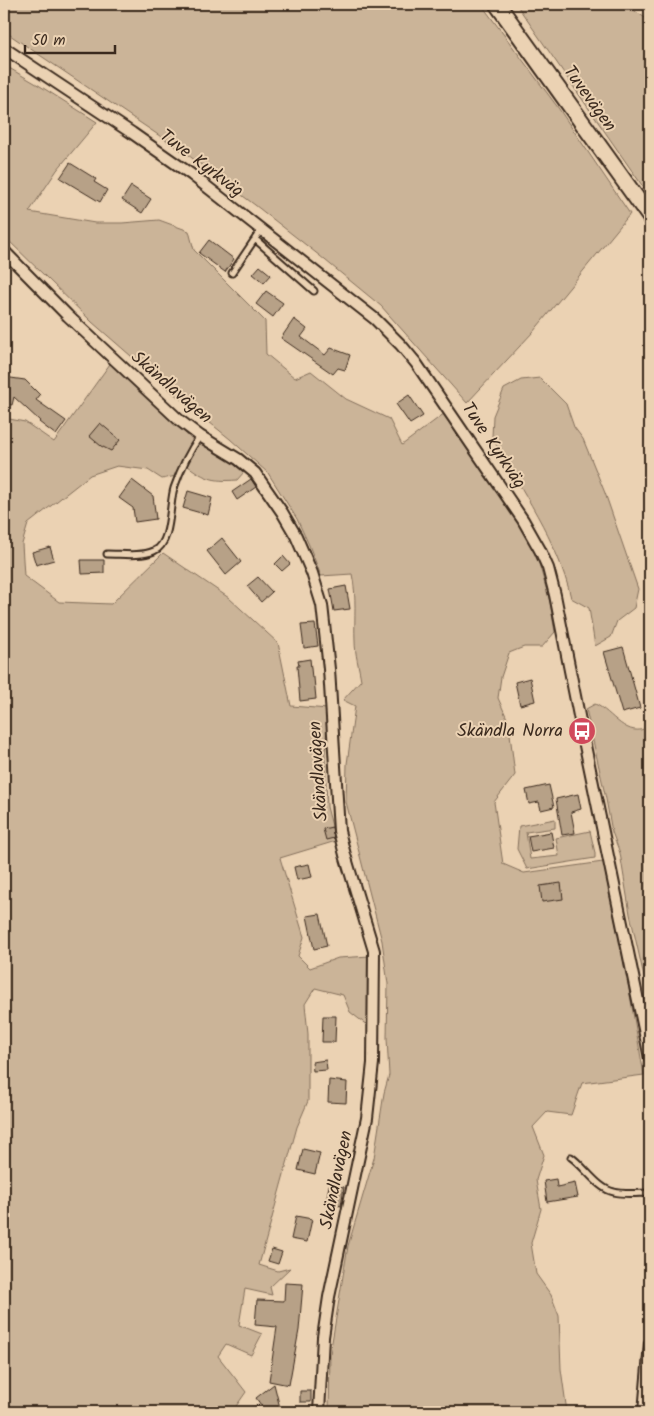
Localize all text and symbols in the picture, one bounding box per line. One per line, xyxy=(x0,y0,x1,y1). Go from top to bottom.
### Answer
scale bar xyxy=(25,22,115,54)
text: 50 m xyxy=(32,29,66,53)
street label: Tuvevägen xyxy=(555,60,623,138)
street label: Tuve Kyrkväg xyxy=(153,123,249,205)
street label: Skändlavägen xyxy=(124,344,218,432)
street label: Tuve Kyrkväg xyxy=(453,397,533,495)
bus stop icon: Skändla Norra xyxy=(567,716,597,746)
place label: Skändla Norra xyxy=(457,717,563,746)
street label: Skändlavägen xyxy=(301,720,337,822)
street label: Skändlavägen xyxy=(312,1128,362,1232)

